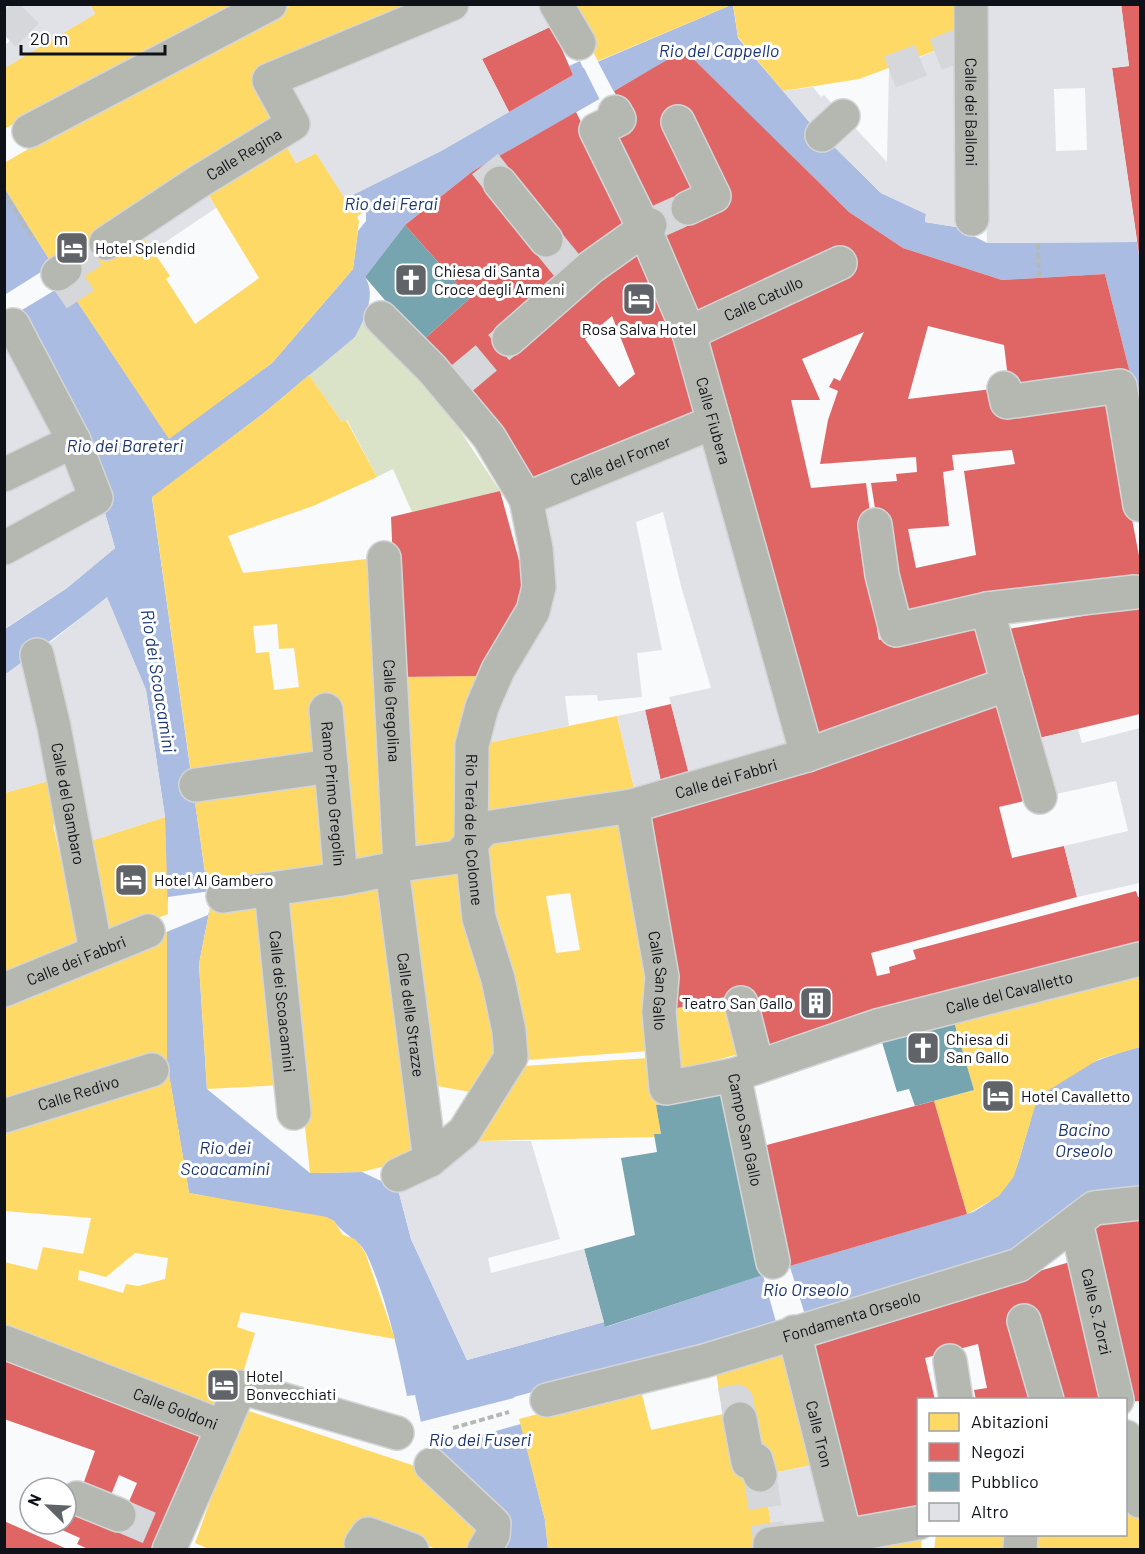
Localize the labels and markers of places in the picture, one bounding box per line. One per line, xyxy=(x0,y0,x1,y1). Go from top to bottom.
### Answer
hotel icon: Hotel Splendid xyxy=(54,230,90,266)
place label: Hotel Splendid xyxy=(95,238,196,257)
place label: Chiesa di Santa Croce degli Armeni xyxy=(434,261,565,298)
church icon: Chiesa di Santa Croce degli Armeni xyxy=(393,262,429,298)
hotel icon: Rosa Salva Hotel xyxy=(621,281,657,317)
place label: Rosa Salva Hotel xyxy=(582,319,696,338)
hotel icon: Hotel Al Gambero xyxy=(113,862,149,898)
place label: Hotel Al Gambero xyxy=(154,870,273,889)
building icon: Teatro San Gallo xyxy=(798,985,834,1021)
place label: Teatro San Gallo xyxy=(682,993,793,1012)
place label: Chiesa di San Gallo xyxy=(946,1029,1009,1066)
church icon: Chiesa di San Gallo xyxy=(905,1030,941,1066)
hotel icon: Hotel Cavalletto xyxy=(980,1078,1016,1114)
place label: Hotel Cavalletto xyxy=(1021,1086,1130,1105)
place label: Hotel Bonvecchiati xyxy=(246,1366,336,1403)
hotel icon: Hotel Bonvecchiati xyxy=(205,1367,241,1403)

